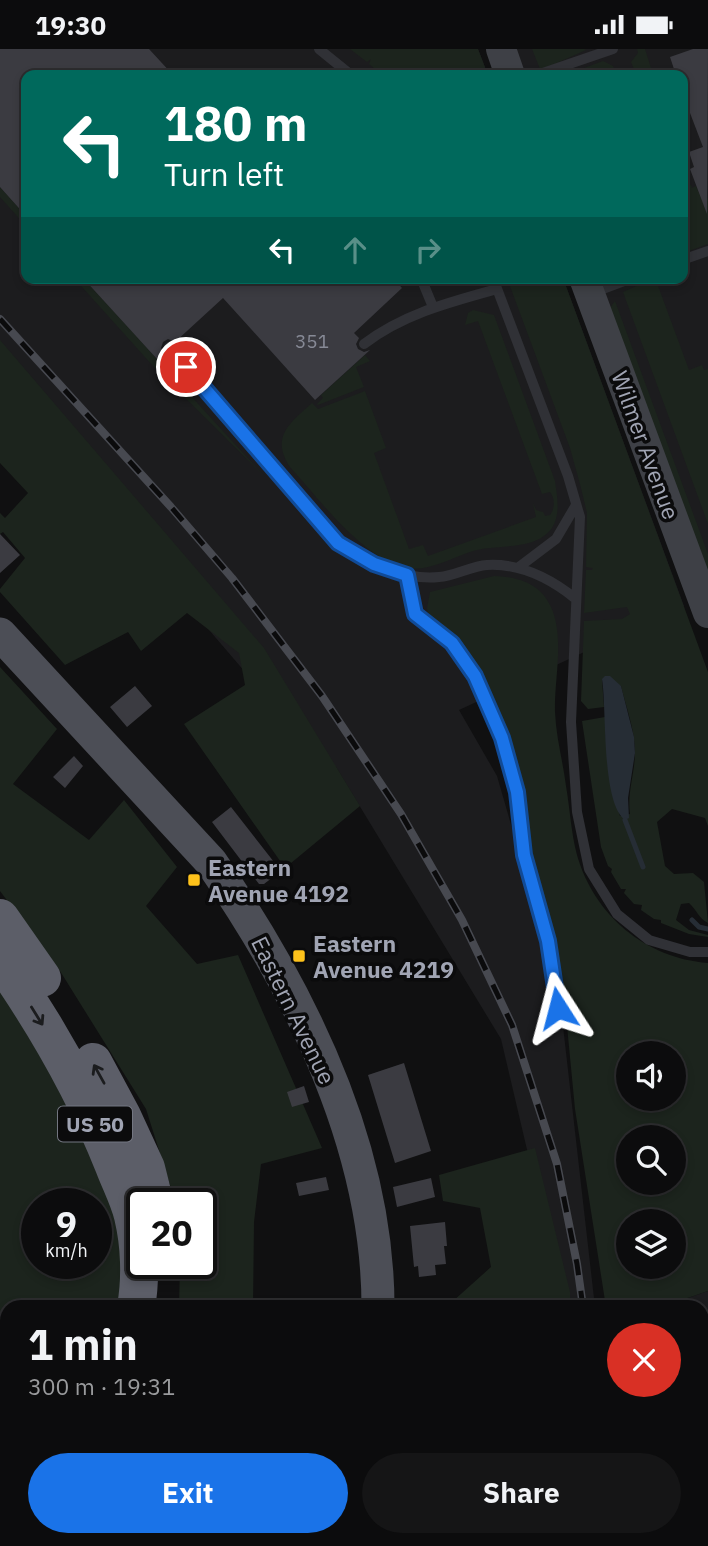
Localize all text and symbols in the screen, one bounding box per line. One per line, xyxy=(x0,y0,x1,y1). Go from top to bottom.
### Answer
text: 19:30 xyxy=(35,8,106,42)
text: 180 m xyxy=(164,91,308,154)
icon: left xyxy=(49,98,140,189)
text: Turn left xyxy=(164,153,284,195)
icon: left xyxy=(263,231,301,269)
icon: ahead xyxy=(336,231,374,269)
icon: right xyxy=(409,231,447,269)
house number: 351 xyxy=(295,329,329,353)
pin xyxy=(156,337,216,397)
icon: arrive xyxy=(167,348,205,386)
street label: Wilmer Avenue xyxy=(605,367,687,523)
place label: Eastern Avenue 4192 xyxy=(208,852,349,908)
marker: Eastern Avenue 4192 xyxy=(186,872,202,888)
place label: Eastern Avenue 4219 xyxy=(313,928,454,984)
street label: Eastern Avenue xyxy=(245,931,343,1089)
marker: Eastern Avenue 4219 xyxy=(291,948,307,964)
position arrow xyxy=(521,971,595,1045)
one-way arrow xyxy=(30,1006,45,1025)
map controls xyxy=(616,1041,686,1279)
button: sound xyxy=(616,1041,686,1111)
one-way arrow xyxy=(92,1065,106,1085)
road number: US 50 xyxy=(58,1107,132,1141)
button: search xyxy=(616,1125,686,1195)
speed limit sign: 20 xyxy=(126,1188,217,1279)
text: 9 xyxy=(56,1201,77,1247)
button: layers xyxy=(616,1209,686,1279)
text: km/h xyxy=(45,1239,88,1262)
text: 1 min xyxy=(28,1317,138,1372)
button: close xyxy=(607,1323,681,1397)
text: 300 m · 19:31 xyxy=(28,1371,175,1401)
button: Exit xyxy=(28,1453,348,1533)
button: Share xyxy=(362,1453,681,1533)

